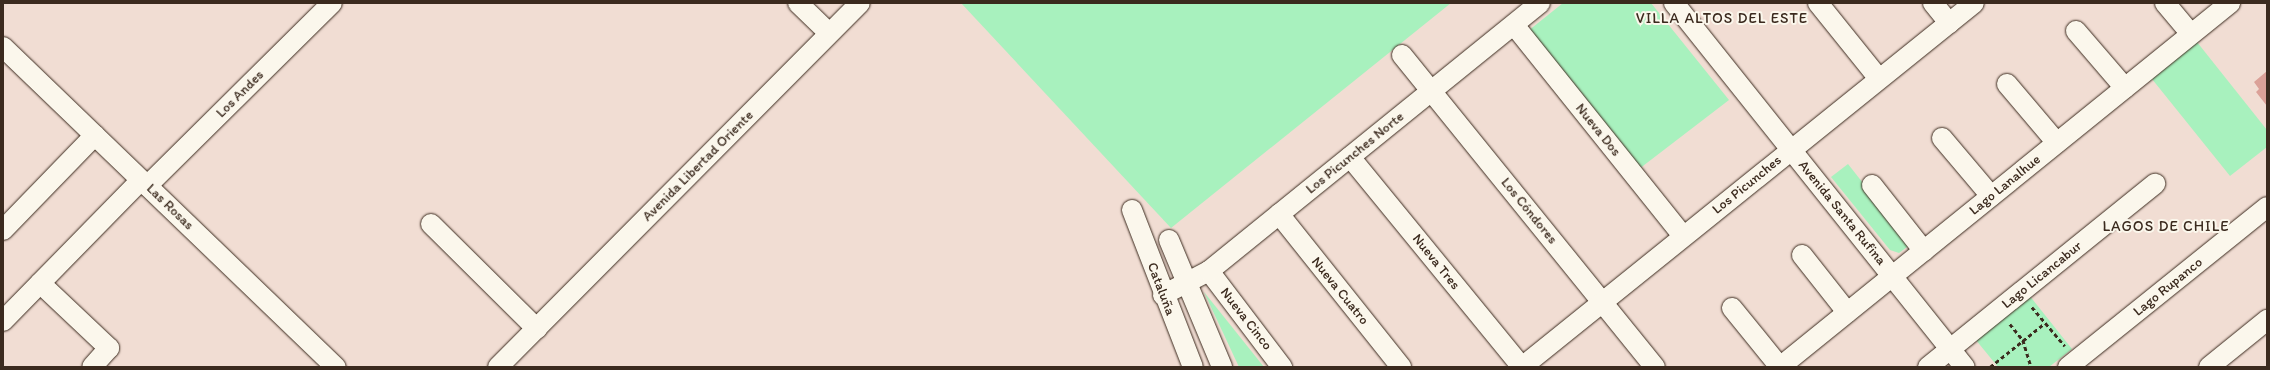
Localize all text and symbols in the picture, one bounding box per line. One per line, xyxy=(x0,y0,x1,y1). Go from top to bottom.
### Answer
district label: VILLA ALTOS DEL ESTE xyxy=(1635,10,1809,28)
street label: Los Andes xyxy=(213,67,267,121)
street label: Nueva Dos xyxy=(1572,100,1624,160)
street label: Avenida Libertad Oriente xyxy=(639,107,757,225)
street label: Los Picunches Norte xyxy=(1303,108,1407,198)
street label: Lago Lanalhue xyxy=(1966,151,2044,219)
street label: Los Picunches xyxy=(1709,152,1785,218)
street label: Avenida Santa Rufina xyxy=(1795,157,1889,269)
street label: Los Cóndores xyxy=(1497,174,1561,248)
street label: Las Rosas xyxy=(143,181,197,233)
district label: LAGOS DE CHILE xyxy=(2102,218,2230,236)
street label: Nueva Tres xyxy=(1409,231,1463,293)
street label: Lago Licancabur xyxy=(1999,238,2085,312)
street label: Nueva Cuatro xyxy=(1308,254,1372,328)
street label: Lago Rupanco xyxy=(2130,254,2206,320)
street label: Cataluña xyxy=(1143,260,1179,318)
street label: Nueva Cinco xyxy=(1216,284,1276,354)

